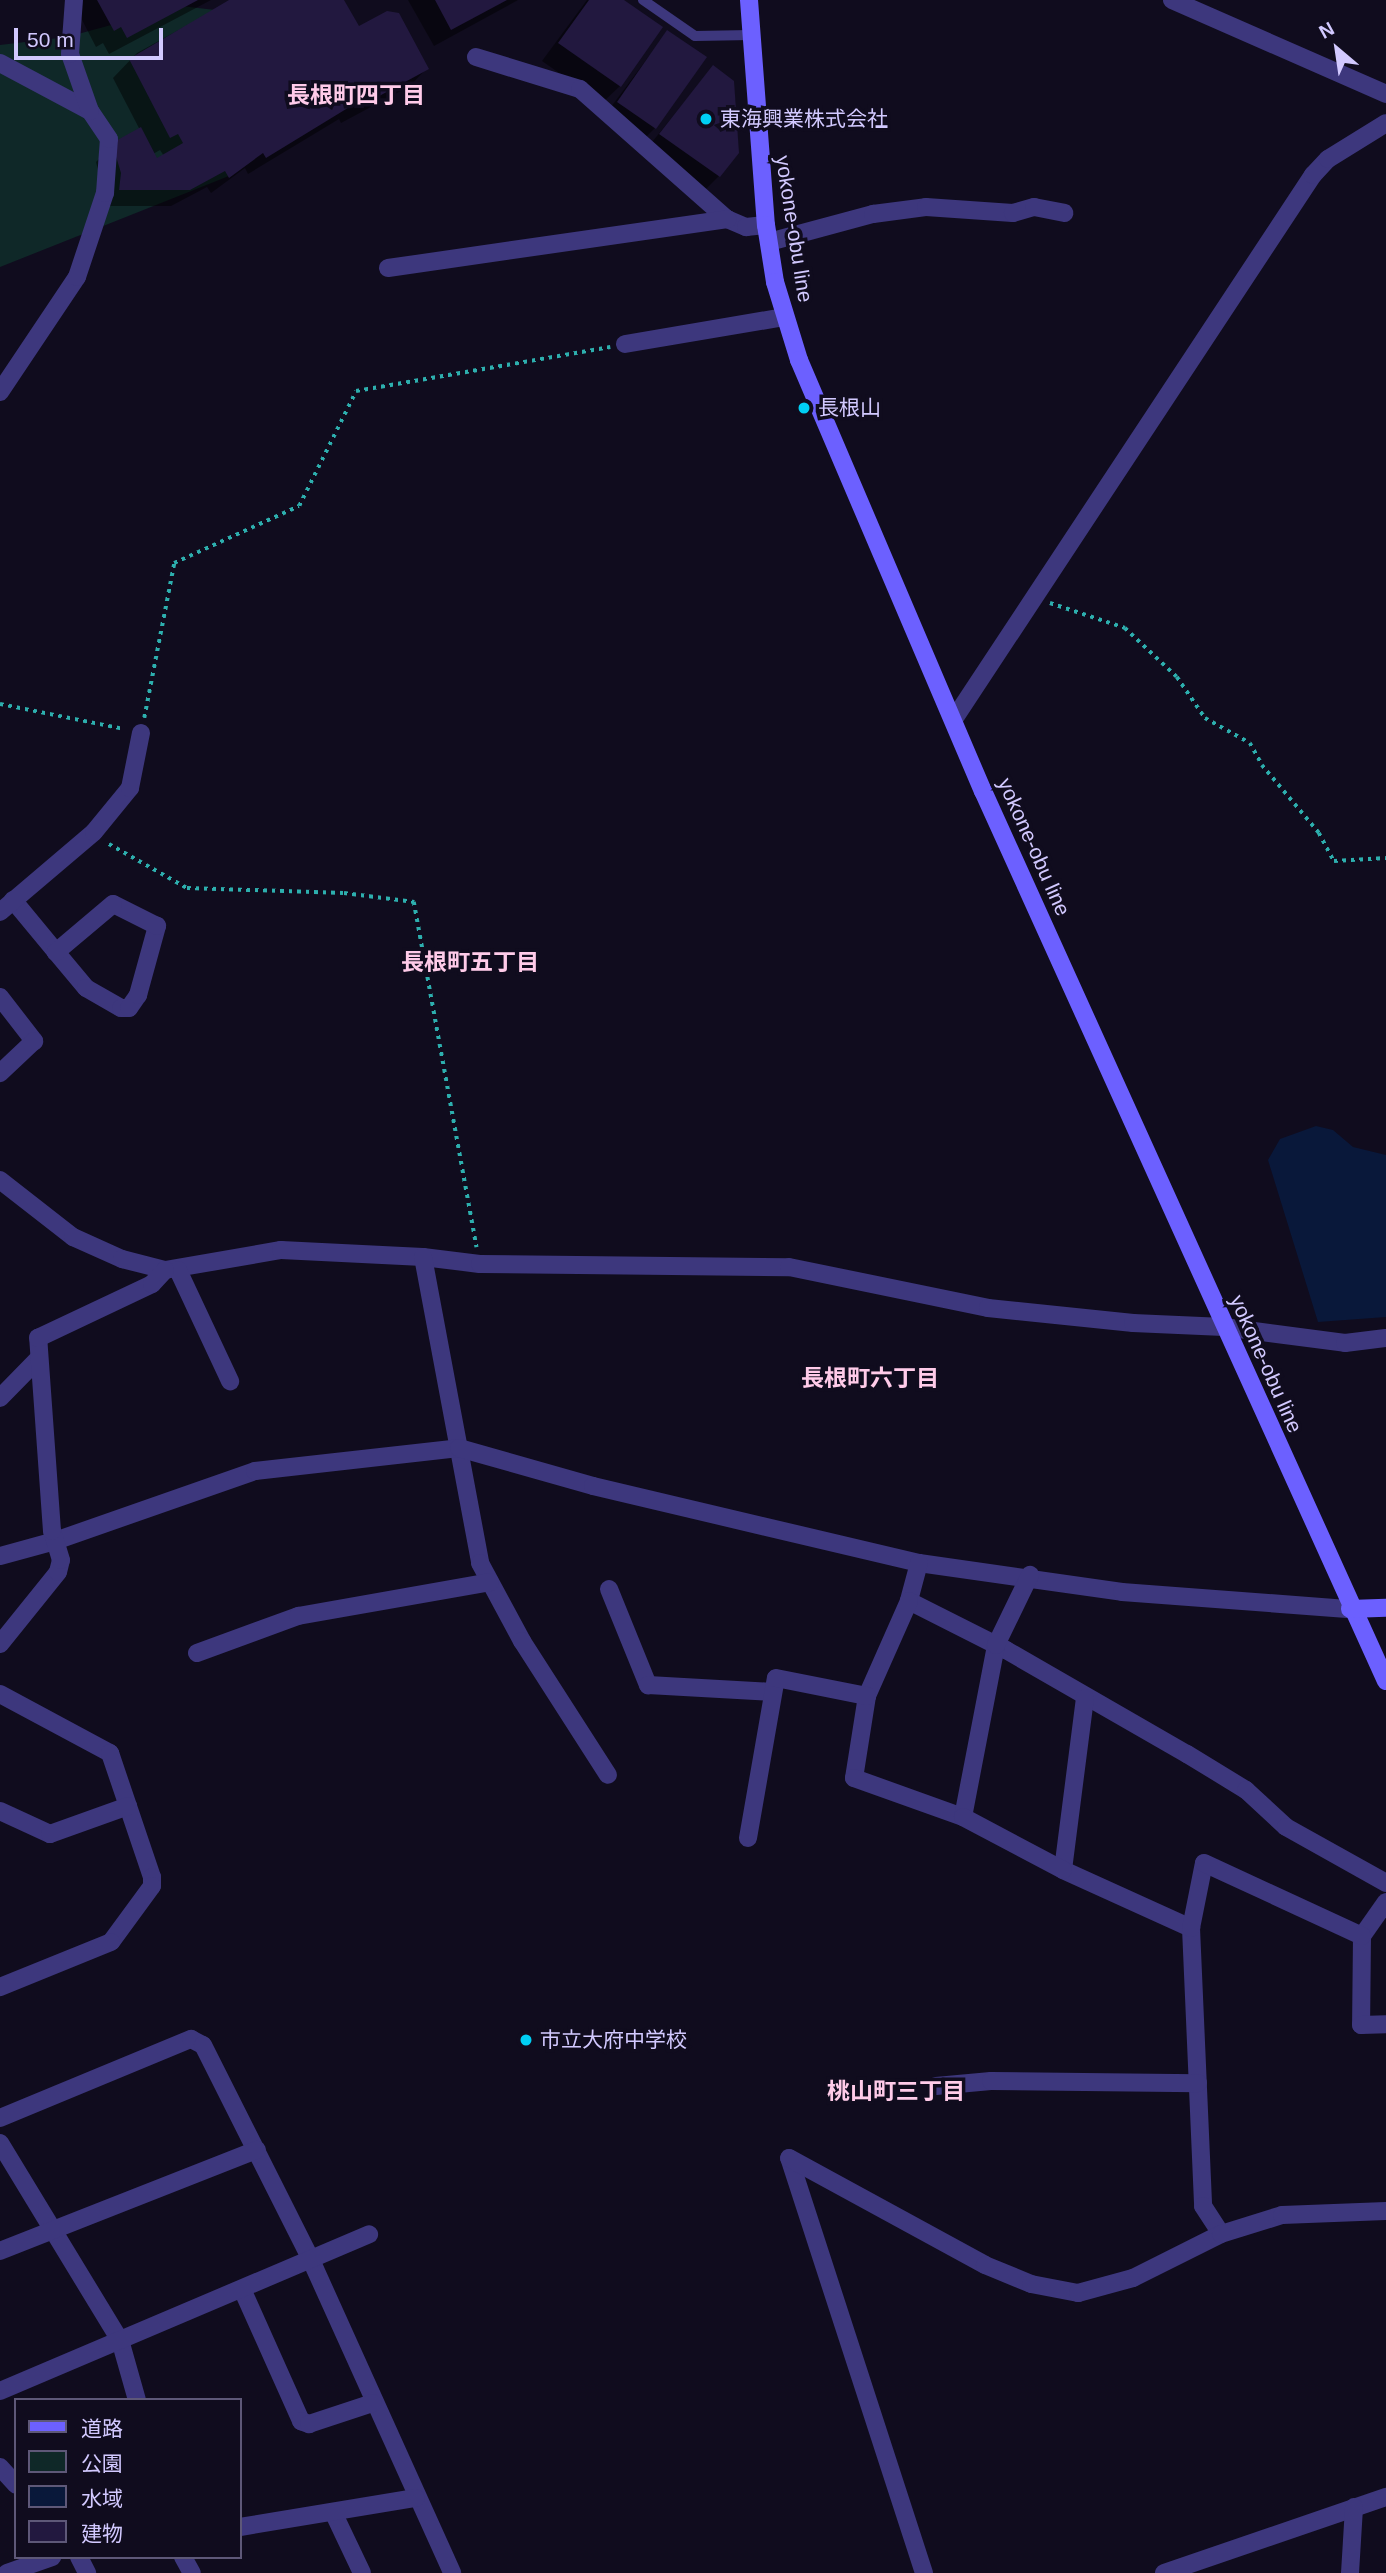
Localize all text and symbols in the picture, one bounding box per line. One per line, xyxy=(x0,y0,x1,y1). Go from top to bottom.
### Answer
scale bar xyxy=(18,14,166,58)
north arrow xyxy=(1302,14,1372,84)
text: N xyxy=(1315,18,1338,43)
text: 50 m xyxy=(27,28,74,51)
district label: 長根町四丁目 xyxy=(287,81,425,109)
place label: 東海興業株式会社 xyxy=(720,106,888,132)
marker: 東海興業株式会社 xyxy=(698,111,714,127)
street label: yokone-obu line xyxy=(770,154,818,304)
place label: 長根山 xyxy=(818,395,881,421)
marker: 長根山 xyxy=(796,400,812,416)
street label: yokone-obu line xyxy=(992,774,1076,920)
district label: 長根町五丁目 xyxy=(401,948,539,976)
street label: yokone-obu line xyxy=(1224,1291,1308,1437)
district label: 長根町六丁目 xyxy=(801,1364,939,1392)
place label: 市立大府中学校 xyxy=(540,2027,687,2053)
marker: 市立大府中学校 xyxy=(518,2032,534,2048)
district label: 桃山町三丁目 xyxy=(827,2077,965,2105)
legend xyxy=(14,2398,242,2559)
text: 道路 xyxy=(81,2417,123,2440)
text: 公園 xyxy=(81,2452,123,2475)
text: 水域 xyxy=(81,2487,123,2510)
text: 建物 xyxy=(81,2522,123,2545)

